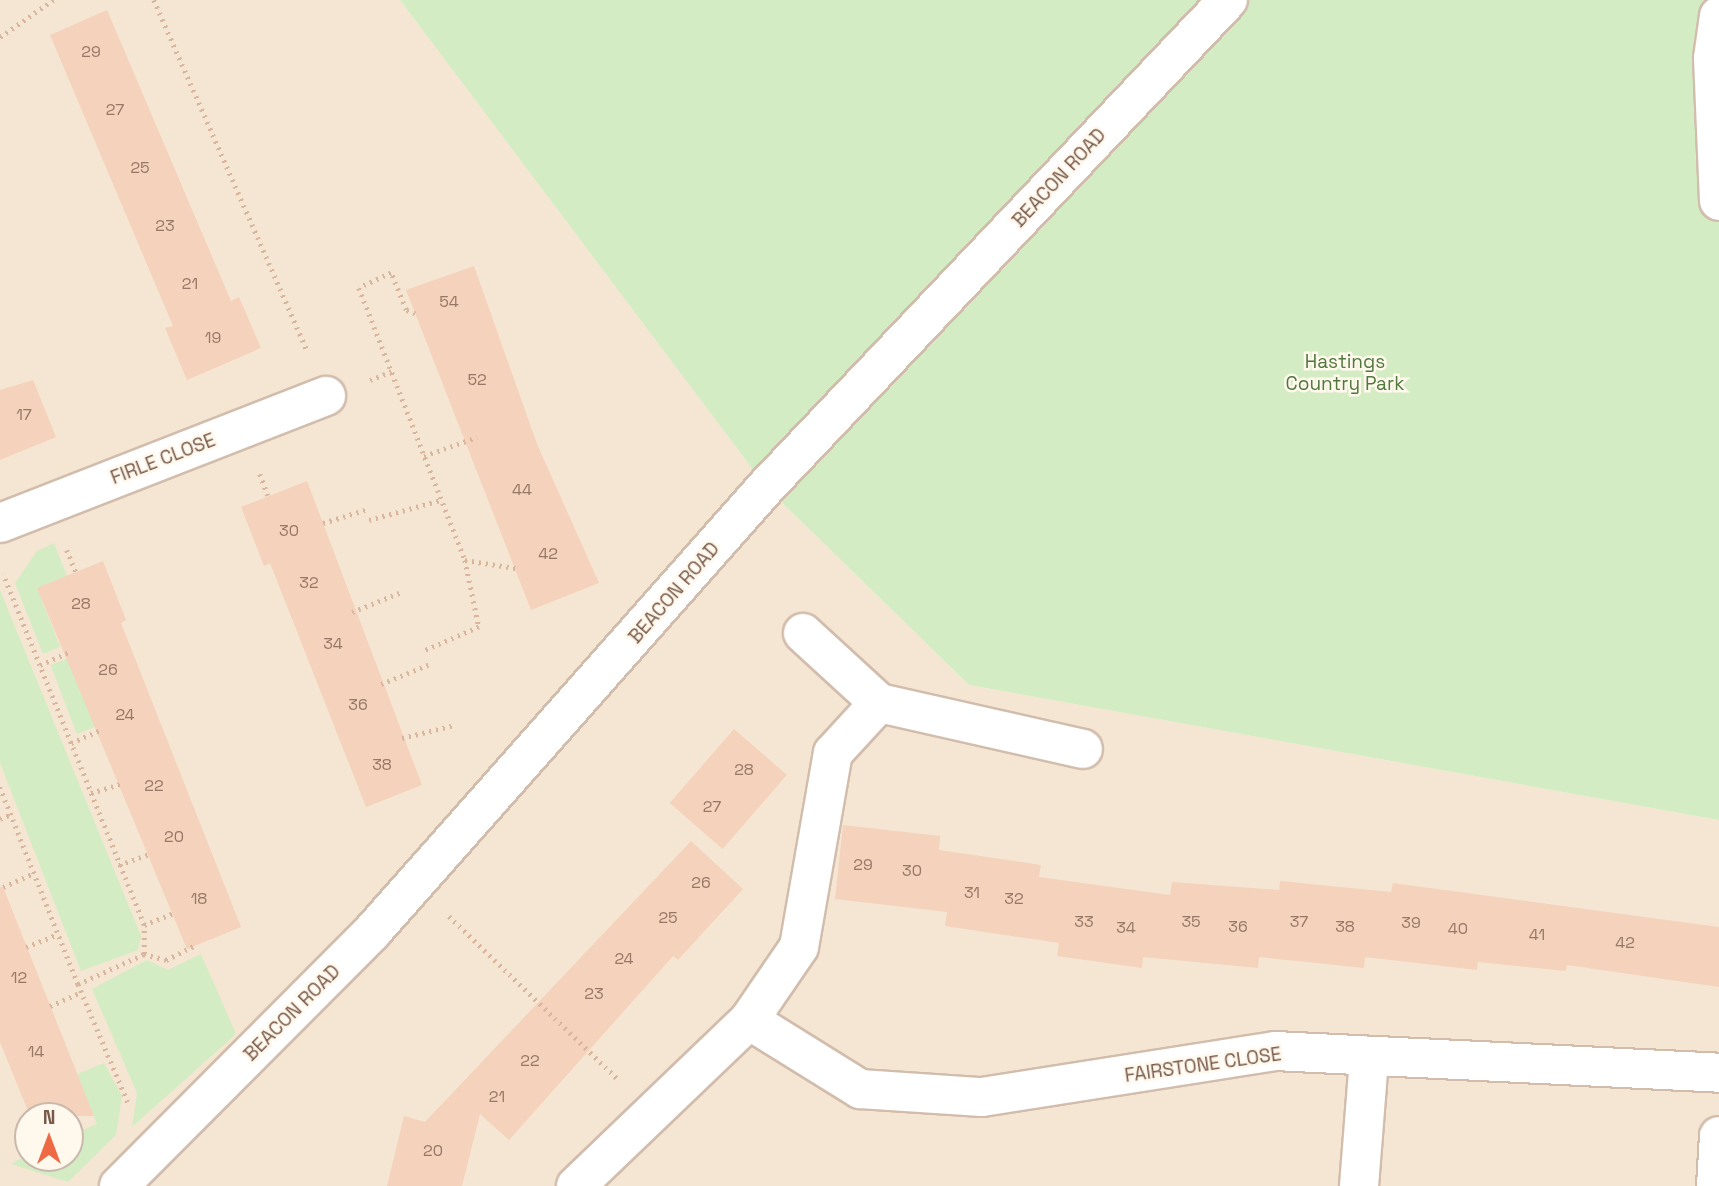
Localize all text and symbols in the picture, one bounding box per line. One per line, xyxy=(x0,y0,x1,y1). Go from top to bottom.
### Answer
house number: 29 xyxy=(81,42,101,62)
house number: 27 xyxy=(106,100,124,120)
street label: BEACON ROAD xyxy=(1008,124,1110,232)
house number: 25 xyxy=(130,158,150,178)
house number: 23 xyxy=(155,216,175,236)
house number: 21 xyxy=(182,274,198,294)
house number: 54 xyxy=(439,292,459,312)
house number: 19 xyxy=(205,328,221,348)
park label: Hastings Country Park xyxy=(1286,351,1404,395)
house number: 52 xyxy=(467,370,487,390)
house number: 17 xyxy=(16,405,32,425)
street label: FIRLE CLOSE xyxy=(108,429,218,489)
house number: 44 xyxy=(512,480,532,500)
house number: 30 xyxy=(279,521,299,541)
street label: BEACON ROAD xyxy=(624,538,724,648)
house number: 42 xyxy=(538,544,558,564)
house number: 32 xyxy=(299,573,319,593)
house number: 28 xyxy=(71,594,91,614)
house number: 34 xyxy=(323,634,343,654)
house number: 26 xyxy=(98,660,118,680)
house number: 36 xyxy=(348,695,368,715)
house number: 24 xyxy=(115,705,135,725)
house number: 38 xyxy=(372,755,392,775)
house number: 28 xyxy=(734,760,754,780)
house number: 22 xyxy=(144,776,164,796)
house number: 27 xyxy=(703,797,721,817)
house number: 20 xyxy=(164,827,184,847)
house number: 29 xyxy=(853,855,873,875)
house number: 30 xyxy=(902,861,922,881)
house number: 26 xyxy=(691,873,711,893)
house number: 31 xyxy=(964,883,980,903)
house number: 18 xyxy=(191,889,207,909)
house number: 32 xyxy=(1004,889,1024,909)
house number: 25 xyxy=(658,908,678,928)
house number: 33 xyxy=(1074,912,1094,932)
house number: 35 xyxy=(1181,912,1201,932)
house number: 37 xyxy=(1290,912,1308,932)
house number: 39 xyxy=(1401,913,1421,933)
house number: 36 xyxy=(1228,917,1248,937)
house number: 38 xyxy=(1335,917,1355,937)
house number: 34 xyxy=(1116,918,1136,938)
house number: 40 xyxy=(1448,919,1468,939)
house number: 41 xyxy=(1529,925,1545,945)
house number: 42 xyxy=(1615,933,1635,953)
house number: 24 xyxy=(614,949,634,969)
street label: BEACON ROAD xyxy=(239,960,345,1066)
house number: 12 xyxy=(11,968,27,988)
house number: 23 xyxy=(584,984,604,1004)
house number: 14 xyxy=(28,1042,44,1062)
street label: FAIRSTONE CLOSE xyxy=(1123,1043,1283,1087)
house number: 22 xyxy=(520,1051,540,1071)
house number: 21 xyxy=(489,1087,505,1107)
north arrow xyxy=(14,1102,84,1172)
text: N xyxy=(43,1105,55,1130)
house number: 20 xyxy=(423,1141,443,1161)

